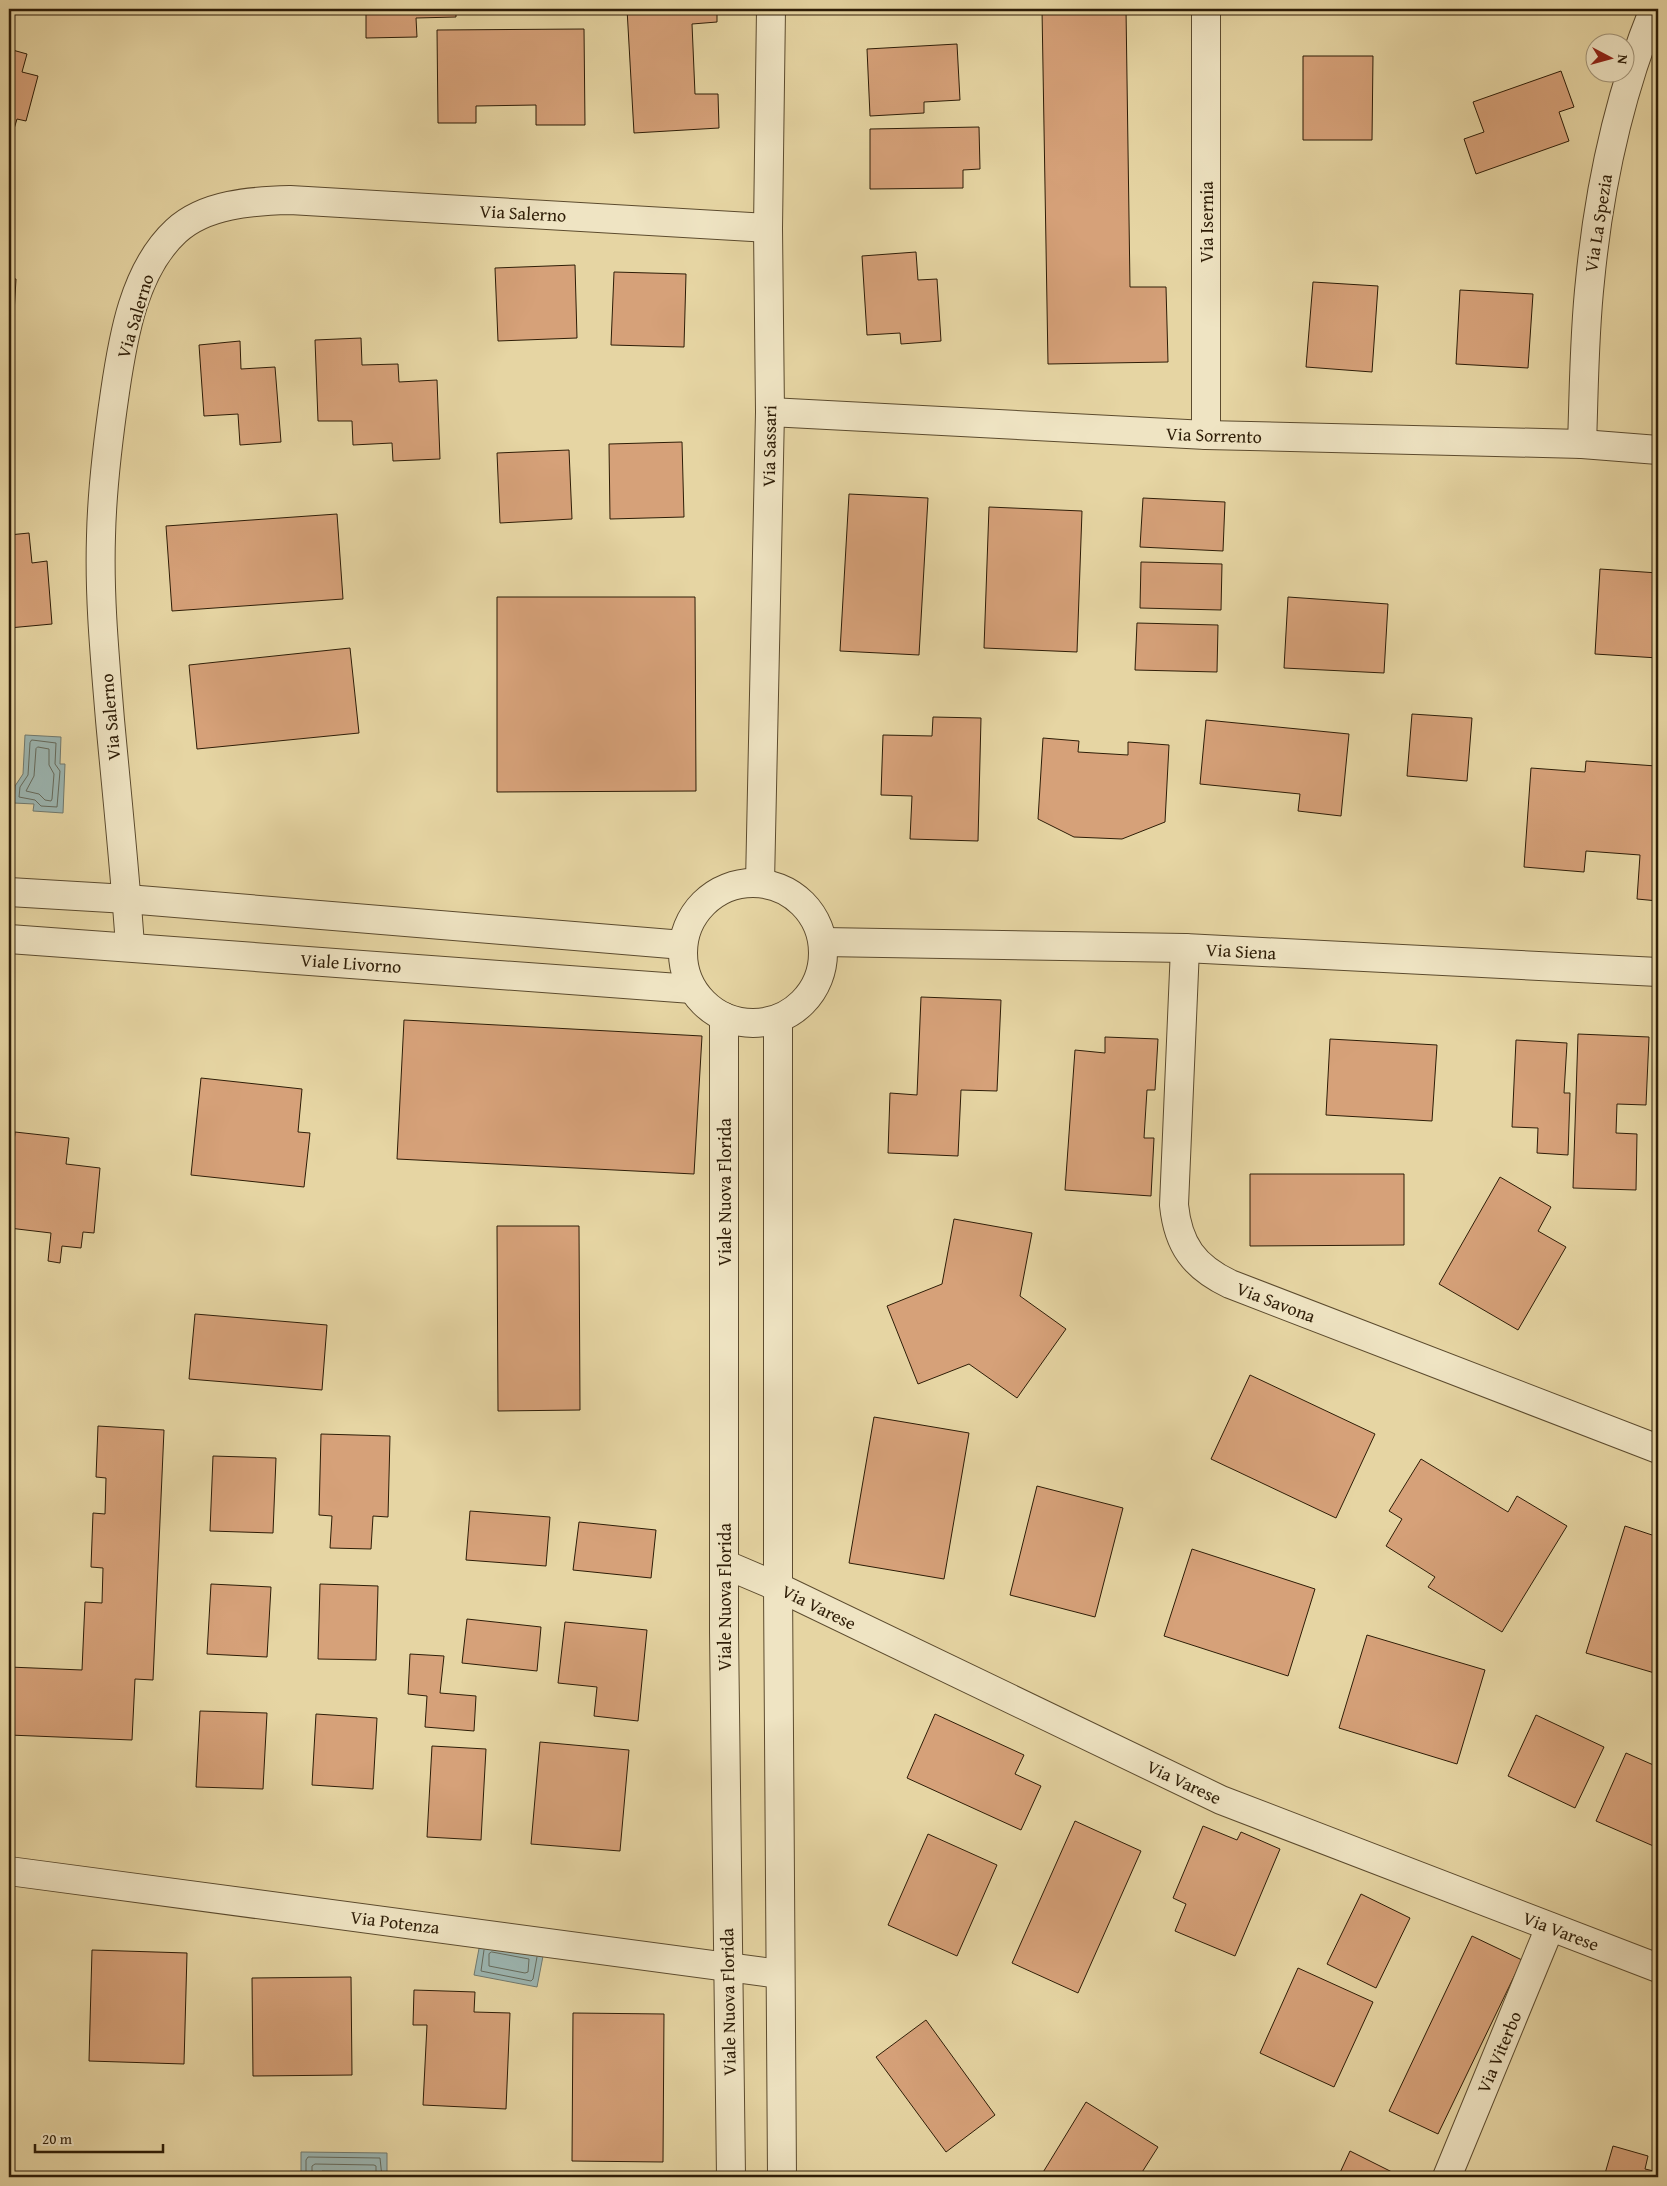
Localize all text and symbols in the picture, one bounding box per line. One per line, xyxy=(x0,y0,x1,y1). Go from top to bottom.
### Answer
north arrow xyxy=(1584,32,1634,82)
text: N xyxy=(1612,54,1633,66)
street label: Via La Spezia xyxy=(1577,172,1619,274)
street label: Via Isernia xyxy=(1193,181,1220,263)
street label: Via Salerno xyxy=(479,197,567,229)
street label: Via Salerno xyxy=(109,271,161,361)
street label: Via Sassari xyxy=(755,405,783,487)
street label: Via Sorrento xyxy=(1166,420,1262,450)
street label: Via Salerno xyxy=(93,673,127,761)
street label: Via Siena xyxy=(1205,936,1277,966)
street label: Viale Livorno xyxy=(300,946,402,980)
street label: Viale Nuova Florida xyxy=(711,1118,738,1266)
street label: Via Savona xyxy=(1233,1275,1320,1330)
street label: Viale Nuova Florida xyxy=(711,1523,738,1671)
street label: Via Varese xyxy=(777,1577,861,1637)
street label: Via Varese xyxy=(1142,1753,1226,1811)
street label: Via Potenza xyxy=(349,1903,442,1941)
street label: Via Varese xyxy=(1519,1904,1603,1958)
street label: Viale Nuova Florida xyxy=(713,1927,743,2076)
street label: Via Viterbo xyxy=(1470,2007,1528,2097)
scale bar xyxy=(35,2121,162,2153)
text: 20 m xyxy=(42,2128,73,2149)

